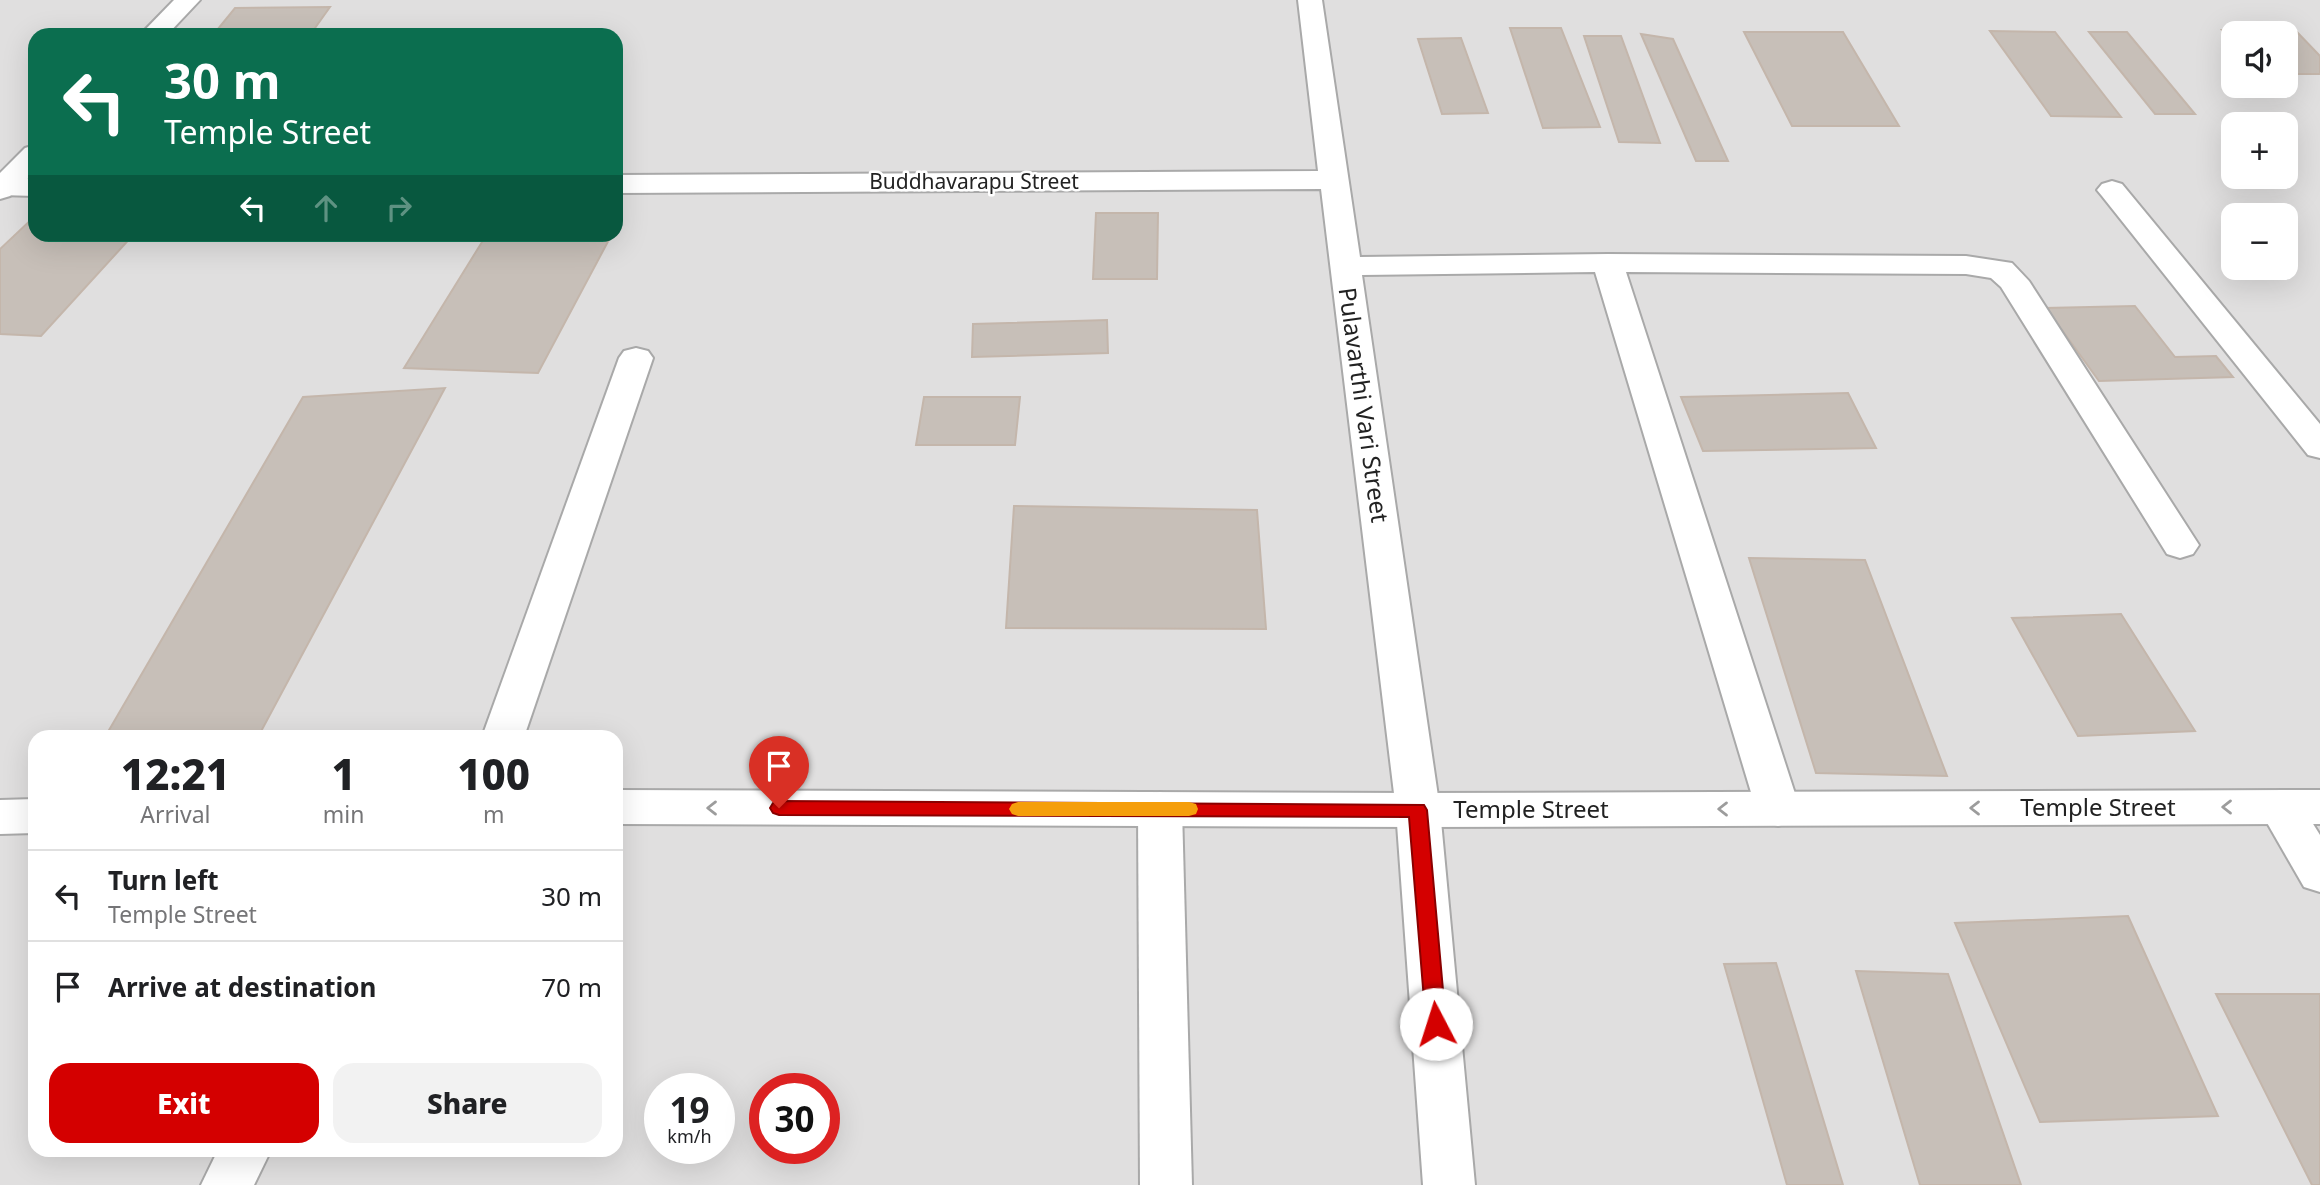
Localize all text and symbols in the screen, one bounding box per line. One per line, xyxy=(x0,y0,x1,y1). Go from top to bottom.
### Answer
map controls xyxy=(2221,21,2298,280)
button: sound xyxy=(2221,21,2298,98)
text: 30 m xyxy=(164,47,281,113)
icon: left xyxy=(49,56,140,147)
text: Temple Street xyxy=(164,110,371,153)
button: + xyxy=(2221,112,2298,189)
street label: Buddhavarapu Street xyxy=(869,167,1079,195)
icon: left xyxy=(234,189,272,227)
icon: ahead xyxy=(307,189,345,227)
icon: right xyxy=(380,189,418,227)
button: − xyxy=(2221,203,2298,280)
street label: Pulavarthi Vari Street xyxy=(1332,285,1397,525)
pin xyxy=(749,736,809,808)
text: 12:21 xyxy=(121,745,230,802)
text: 1 xyxy=(331,745,356,802)
text: 100 xyxy=(457,745,530,802)
icon: arrive xyxy=(760,747,798,785)
street label: Temple Street xyxy=(2020,790,2176,823)
street label: Temple Street xyxy=(1453,792,1609,825)
text: Arrival xyxy=(140,798,210,830)
text: min xyxy=(323,798,364,830)
text: m xyxy=(483,798,504,830)
one-way arrow xyxy=(2222,799,2232,815)
one-way arrow xyxy=(706,800,717,816)
one-way arrow xyxy=(1970,800,1980,816)
one-way arrow xyxy=(1718,801,1728,817)
text: Turn left xyxy=(108,862,219,898)
icon: left xyxy=(49,877,87,915)
text: 30 m xyxy=(541,878,602,914)
text: Temple Street xyxy=(108,898,257,930)
icon: arrive xyxy=(49,968,87,1006)
text: Arrive at destination xyxy=(108,969,377,1005)
text: 70 m xyxy=(541,969,602,1005)
position arrow xyxy=(1399,987,1473,1061)
button: Exit xyxy=(49,1063,319,1143)
button: Share xyxy=(333,1063,602,1143)
speed limit sign: 30 xyxy=(749,1073,840,1164)
text: 19 xyxy=(669,1086,710,1133)
text: km/h xyxy=(667,1124,712,1148)

